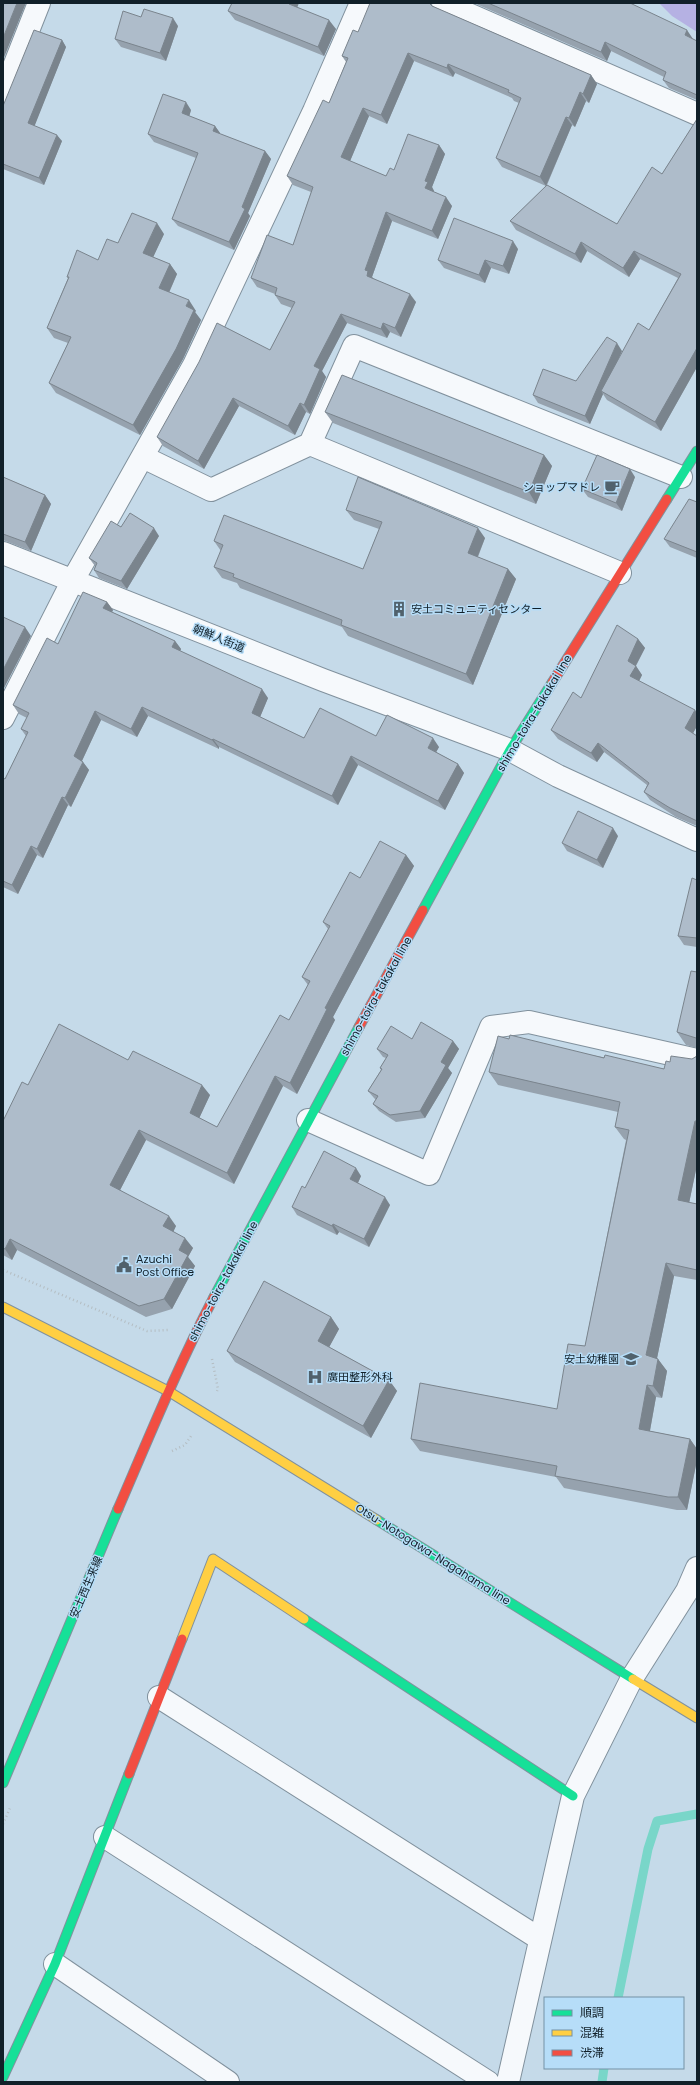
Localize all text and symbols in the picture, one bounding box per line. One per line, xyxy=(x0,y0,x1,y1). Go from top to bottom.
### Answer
cafe icon: ショップマドレ xyxy=(603,478,621,496)
place label: ショップマドレ xyxy=(523,479,600,495)
building icon: 安土コミュニティセンター xyxy=(390,600,408,618)
place label: 安土コミュニティセンター xyxy=(411,601,542,617)
street label: 朝鮮人街道 xyxy=(191,620,247,656)
street label: shimo-toira-takakai line xyxy=(493,651,575,774)
street label: shimo-toira-takakai line xyxy=(337,933,416,1058)
street label: shimo-toira-takakai line xyxy=(185,1218,262,1344)
place label: Azuchi Post Office xyxy=(136,1251,194,1280)
public building icon: Azuchi Post Office xyxy=(115,1256,133,1274)
school or university icon: 安土幼稚園 xyxy=(622,1350,640,1368)
place label: 安土幼稚園 xyxy=(564,1351,619,1367)
hospital icon: 廣田整形外科 xyxy=(306,1368,324,1386)
place label: 廣田整形外科 xyxy=(327,1369,393,1385)
street label: Otsu-Notogawa-Nagahama line xyxy=(352,1499,514,1609)
street label: 安土西生来線 xyxy=(66,1553,106,1621)
legend xyxy=(544,1997,684,2069)
text: 順調 xyxy=(580,2004,604,2021)
text: 混雑 xyxy=(580,2024,604,2041)
text: 渋滞 xyxy=(580,2044,604,2061)

